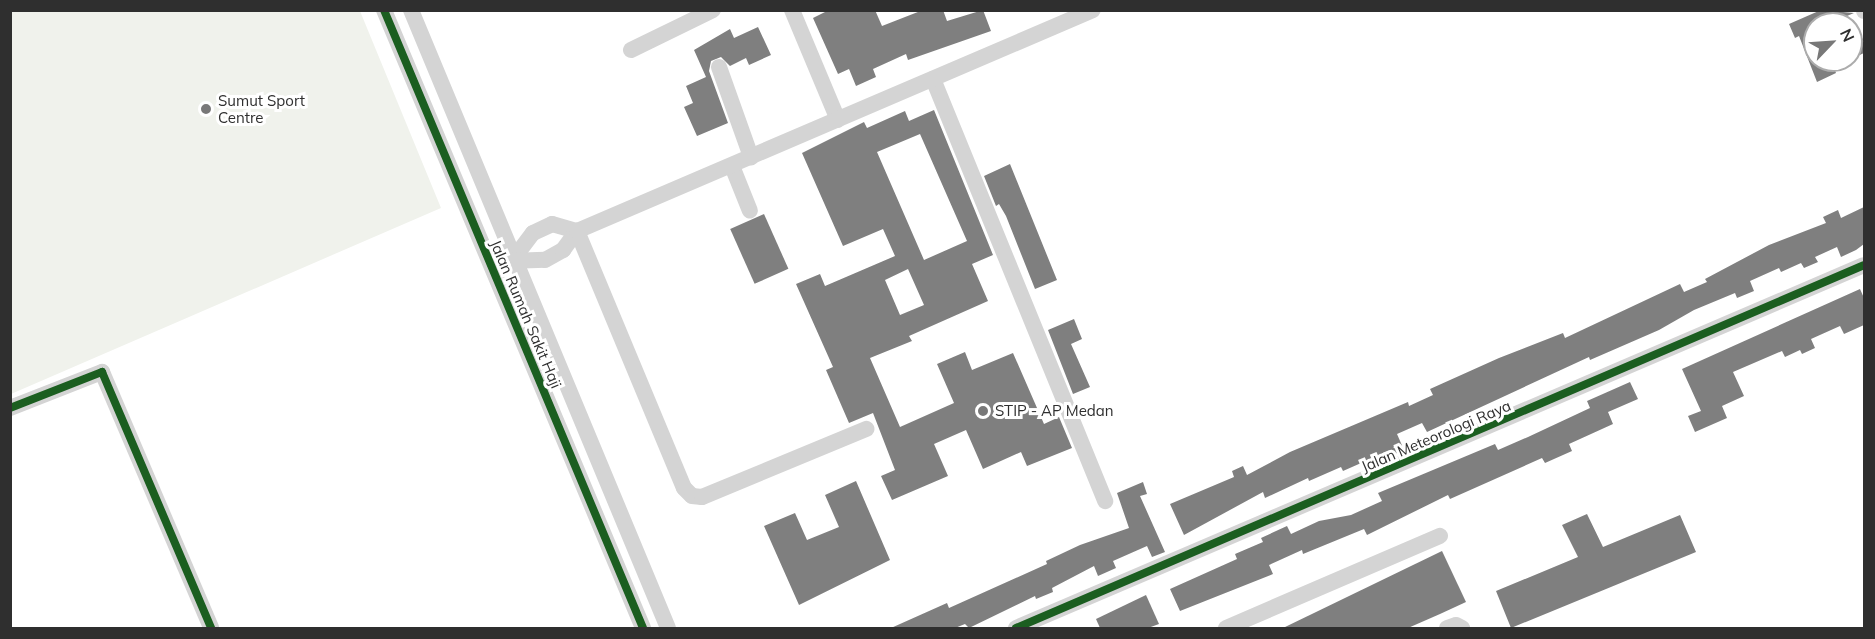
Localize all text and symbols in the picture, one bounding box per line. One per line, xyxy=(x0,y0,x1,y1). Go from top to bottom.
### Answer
north arrow xyxy=(1803,12,1863,72)
text: N xyxy=(1836,26,1859,45)
place label: Sumut Sport Centre xyxy=(218,91,305,126)
marker: Sumut Sport Centre xyxy=(199,102,213,116)
street label: Jalan Rumah Sakit Haji xyxy=(487,237,565,391)
street label: Jalan Meteorologi Raya xyxy=(1358,396,1514,476)
place label: STIP - AP Medan xyxy=(995,402,1114,420)
marker: STIP - AP Medan xyxy=(976,404,990,418)

